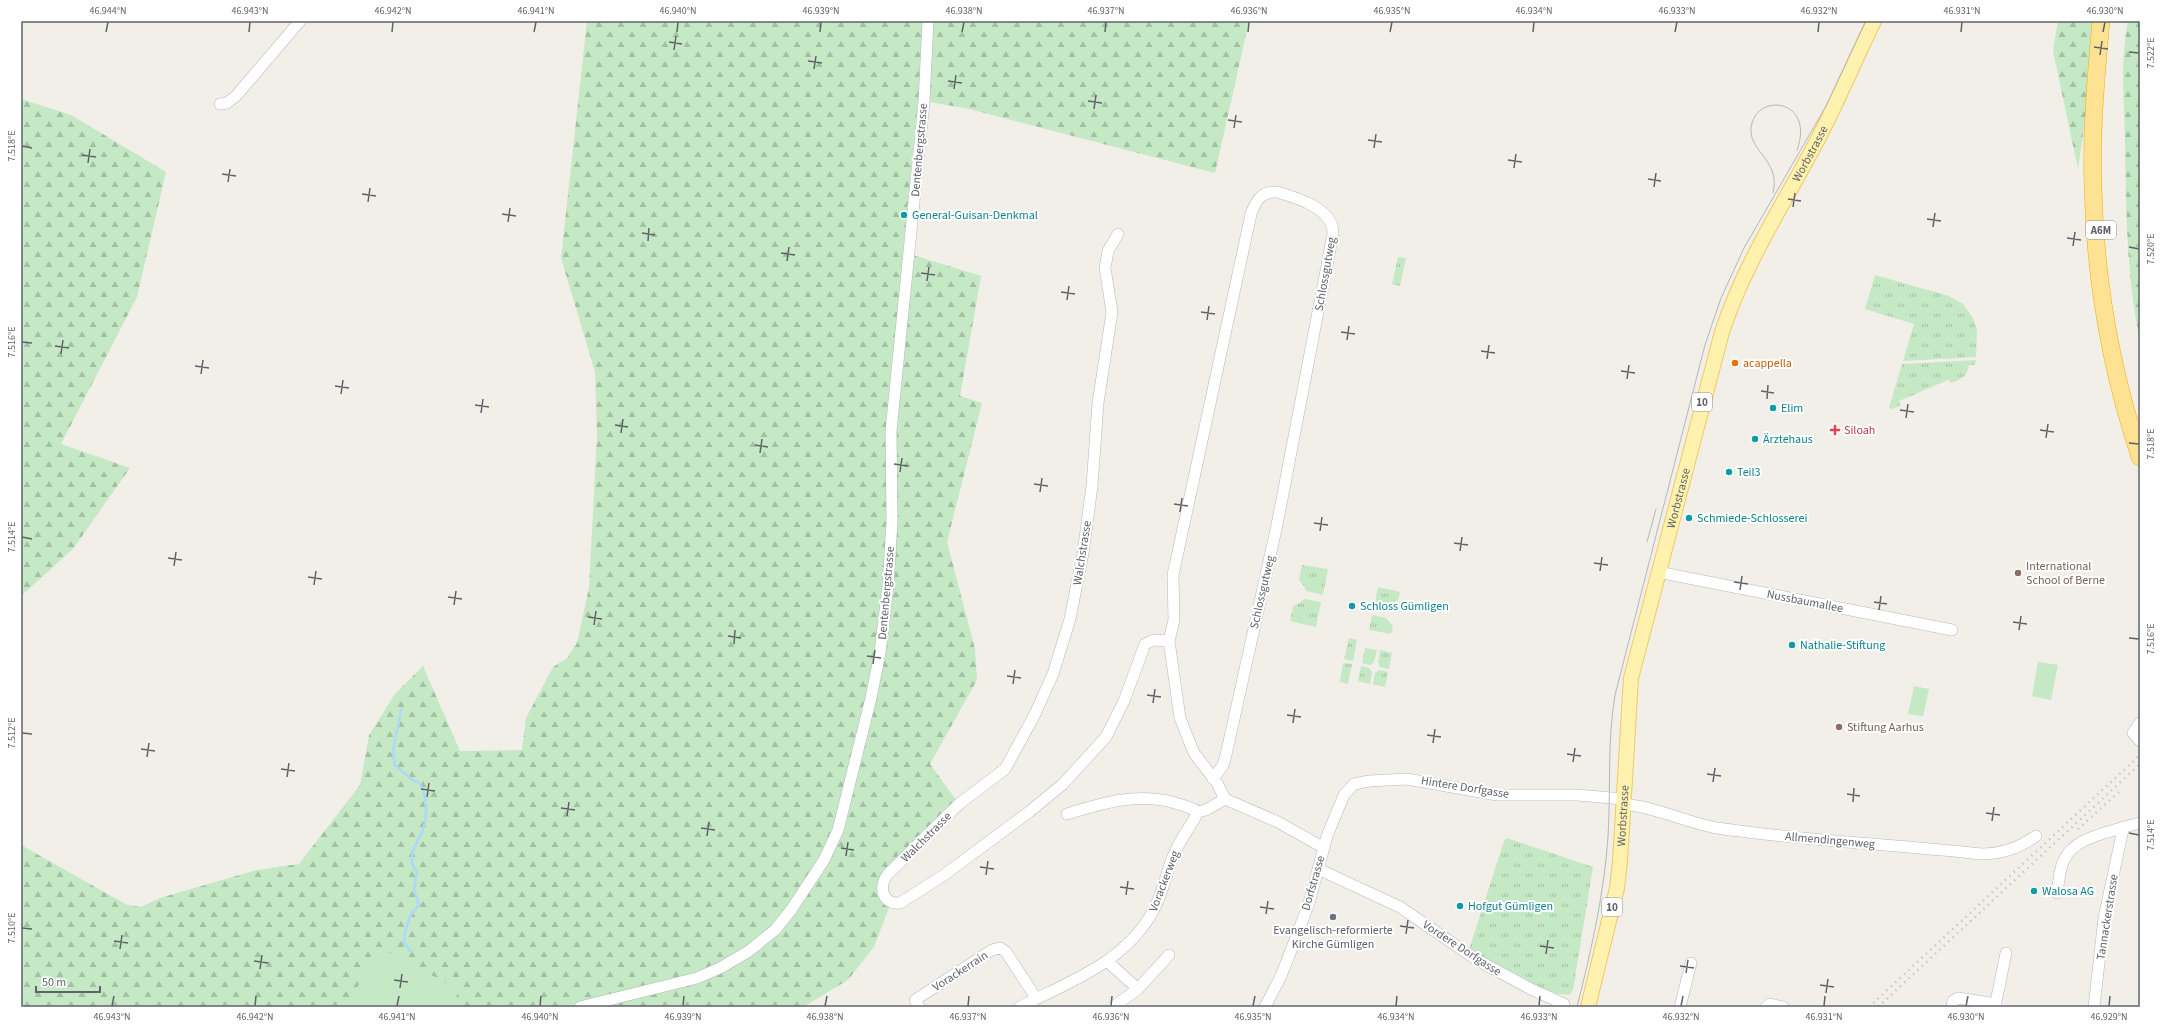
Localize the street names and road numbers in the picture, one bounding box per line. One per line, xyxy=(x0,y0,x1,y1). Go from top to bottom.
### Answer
street label: Dentenbergstrasse xyxy=(907,103,932,197)
street label: Worbstrasse xyxy=(1788,123,1833,185)
road number: A6M xyxy=(2086,221,2116,239)
street label: Schlossgutweg xyxy=(1311,236,1340,313)
road number: 10 xyxy=(1692,393,1712,411)
street label: Worbstrasse xyxy=(1663,466,1695,530)
street label: Walchstrasse xyxy=(1069,520,1096,587)
street label: Dentenbergstrasse xyxy=(874,546,899,640)
street label: Schlossgutweg xyxy=(1246,554,1279,631)
street label: Nussbaumallee xyxy=(1765,586,1845,617)
street label: Hintere Dorfgasse xyxy=(1420,772,1510,803)
street label: Worbstrasse xyxy=(1613,784,1634,847)
street label: Walchstrasse xyxy=(897,808,955,866)
street label: Allmendingenweg xyxy=(1784,828,1876,853)
street label: Vorackerweg xyxy=(1145,848,1184,914)
street label: Dorfstrasse xyxy=(1298,854,1329,913)
street label: Tannackerstrasse xyxy=(2092,873,2123,961)
road number: 10 xyxy=(1602,898,1622,916)
street label: Vordere Dorfgasse xyxy=(1419,917,1504,980)
street label: Vorackerrain xyxy=(929,947,991,996)

